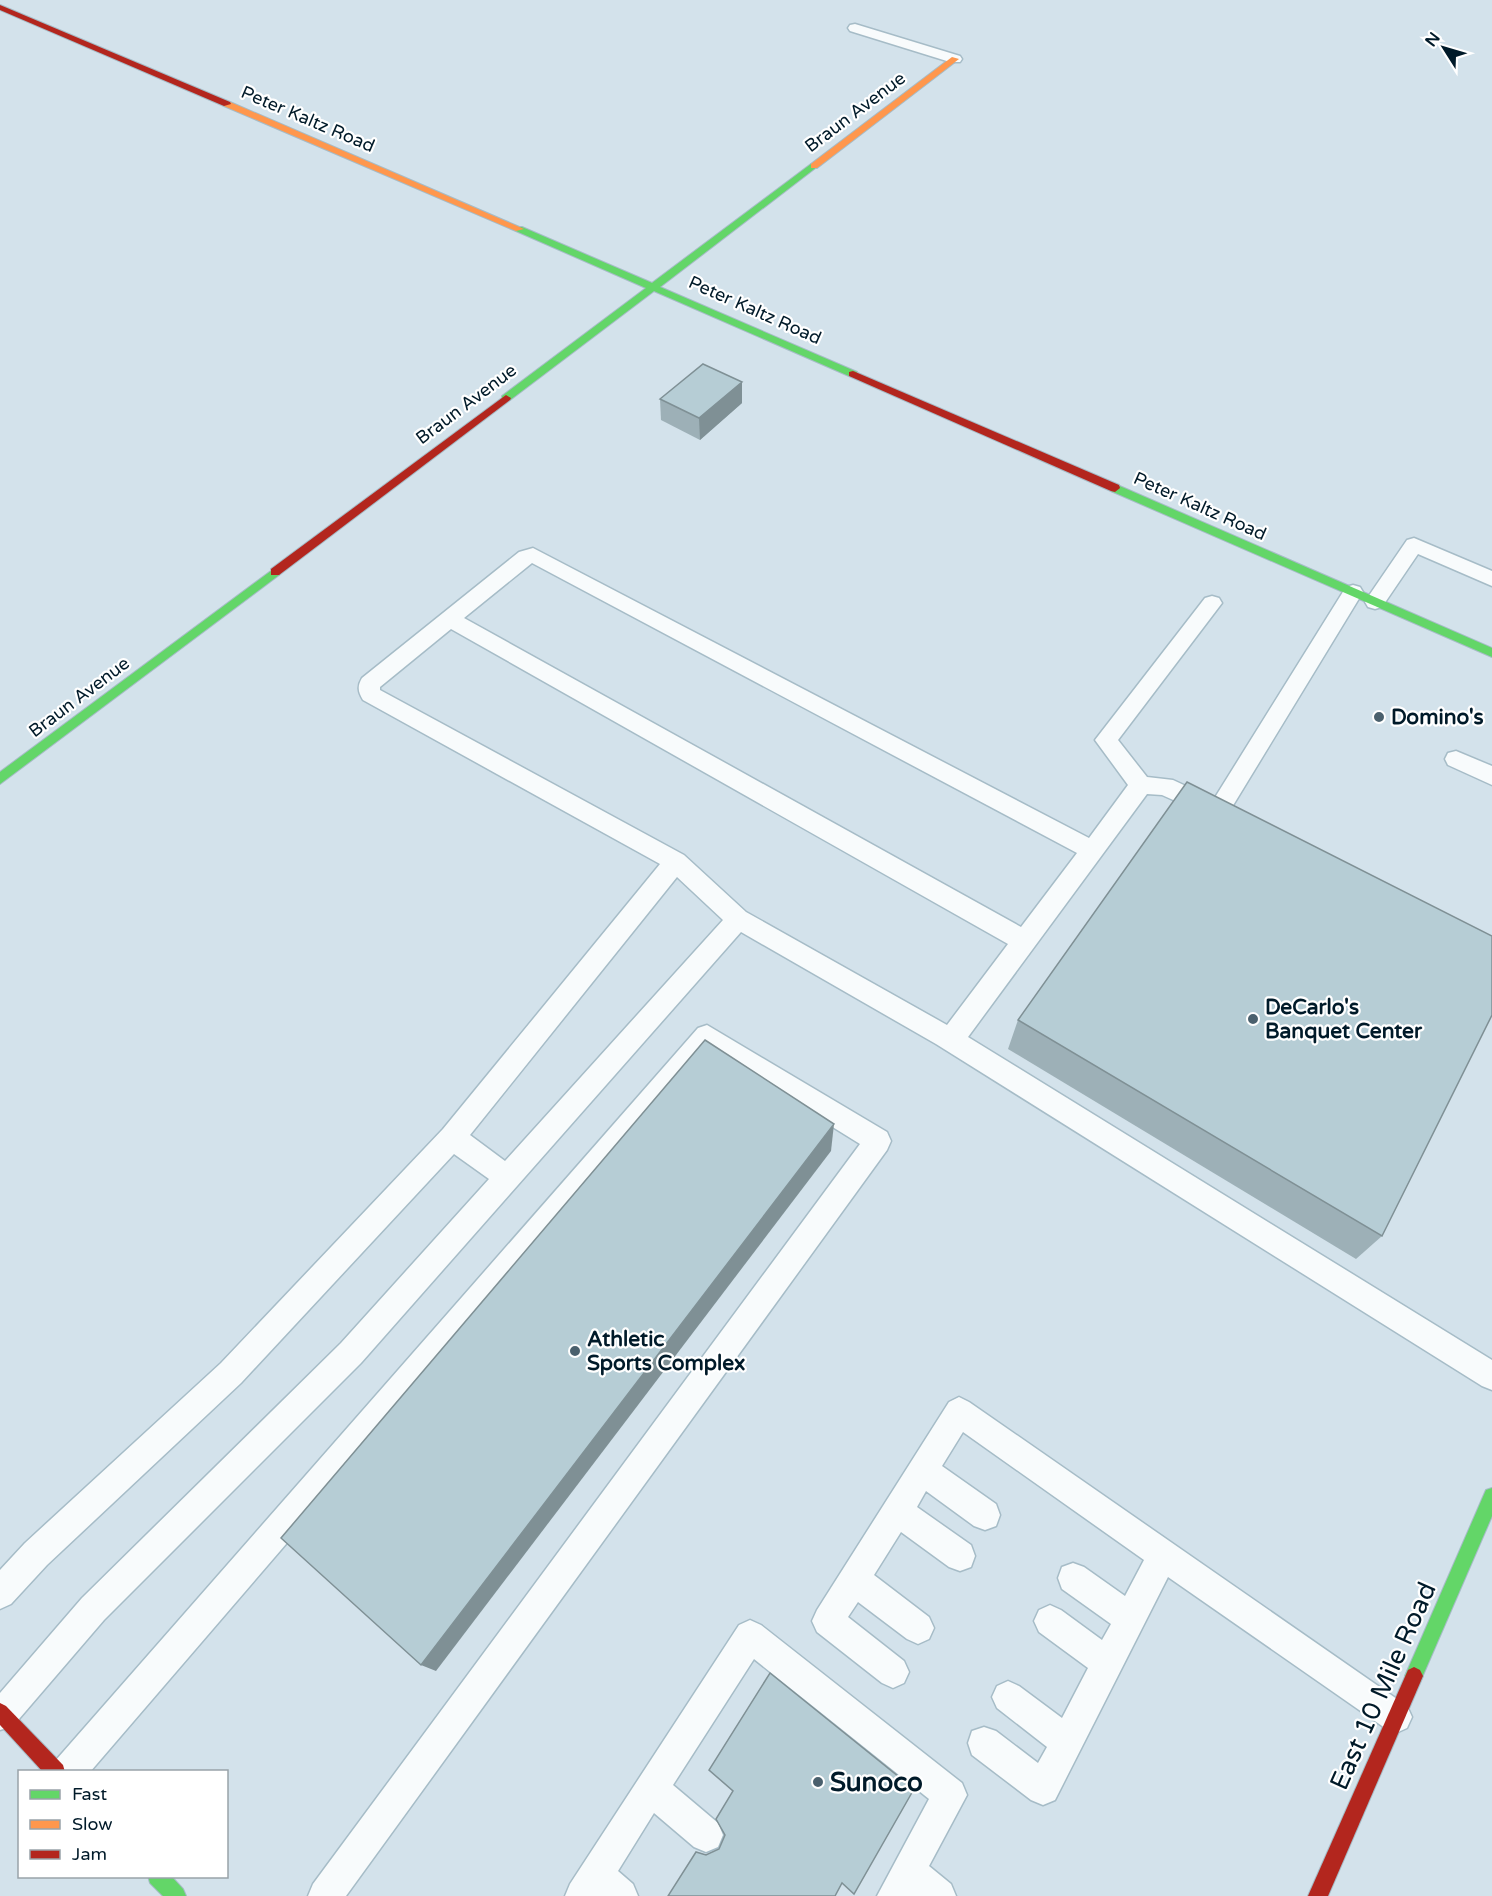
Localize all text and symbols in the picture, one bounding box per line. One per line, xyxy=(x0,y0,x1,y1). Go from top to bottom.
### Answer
north arrow xyxy=(1414,18,1474,78)
text: N xyxy=(1421,28,1445,51)
street label: Braun Avenue xyxy=(800,67,910,157)
street label: Peter Kaltz Road xyxy=(238,81,378,157)
street label: Peter Kaltz Road xyxy=(685,271,825,349)
street label: Braun Avenue xyxy=(411,359,521,449)
street label: Peter Kaltz Road xyxy=(1130,467,1270,545)
street label: Braun Avenue xyxy=(24,652,134,742)
place label: Domino's xyxy=(1391,705,1484,730)
marker: Domino's xyxy=(1372,710,1386,724)
place label: DeCarlo's Banquet Center xyxy=(1265,995,1423,1044)
marker: DeCarlo's Banquet Center xyxy=(1246,1012,1260,1026)
place label: Athletic Sports Complex xyxy=(587,1327,745,1376)
marker: Athletic Sports Complex xyxy=(568,1344,582,1358)
street label: East 10 Mile Road xyxy=(1323,1577,1443,1795)
place label: Sunoco xyxy=(830,1767,923,1798)
legend xyxy=(18,1770,228,1878)
marker: Sunoco xyxy=(811,1775,825,1789)
text: Fast xyxy=(72,1783,107,1805)
text: Slow xyxy=(72,1813,113,1835)
text: Jam xyxy=(72,1843,107,1865)

